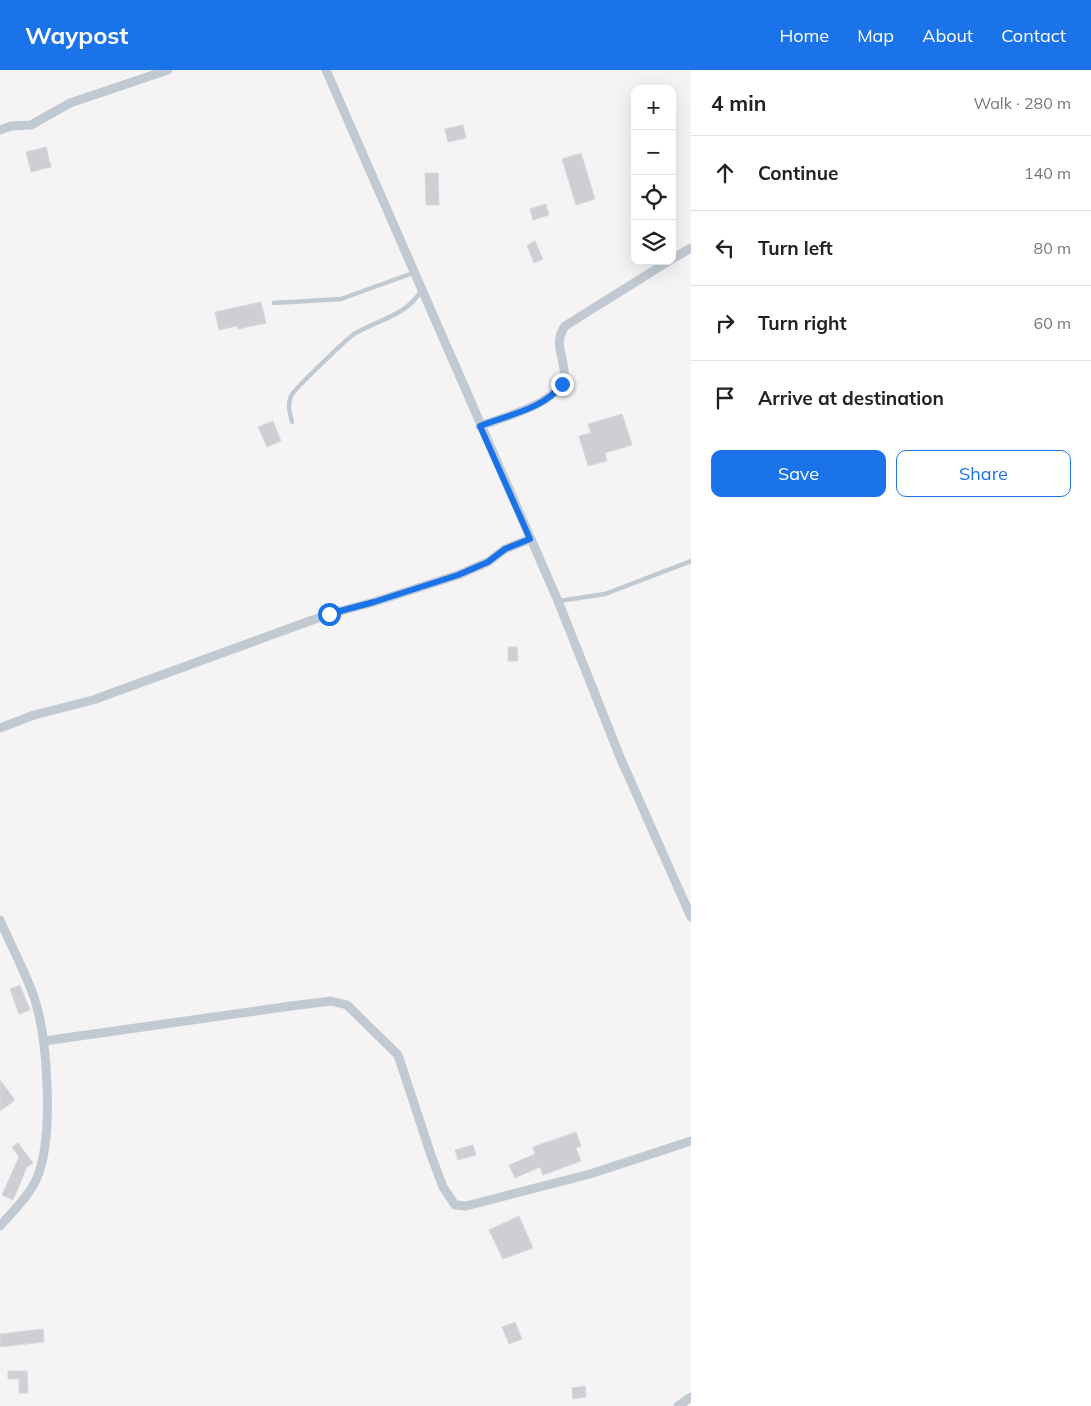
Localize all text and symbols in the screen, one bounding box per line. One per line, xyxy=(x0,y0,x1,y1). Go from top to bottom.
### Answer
text: Waypost xyxy=(25,20,128,50)
text: Home xyxy=(779,24,829,47)
text: Map xyxy=(857,24,894,47)
text: About xyxy=(922,24,973,47)
text: Contact xyxy=(1001,24,1066,47)
map controls xyxy=(631,85,676,265)
button: + xyxy=(631,85,676,130)
text: 4 min xyxy=(711,90,766,116)
text: Walk · 280 m xyxy=(973,93,1071,113)
button: − xyxy=(631,130,676,175)
icon: ahead xyxy=(711,159,739,187)
text: Continue xyxy=(758,161,838,185)
text: 140 m xyxy=(1024,163,1071,183)
button: locate xyxy=(631,175,676,220)
button: layers xyxy=(631,220,676,265)
icon: left xyxy=(711,234,739,262)
text: Turn left xyxy=(758,236,833,260)
text: 80 m xyxy=(1034,238,1071,258)
icon: right xyxy=(711,309,739,337)
text: Turn right xyxy=(758,311,847,335)
text: 60 m xyxy=(1034,313,1071,333)
route end xyxy=(551,373,574,396)
icon: arrive xyxy=(711,384,739,412)
text: Arrive at destination xyxy=(758,386,944,410)
button: Save xyxy=(711,450,886,497)
button: Share xyxy=(896,450,1071,497)
route start xyxy=(318,603,341,626)

